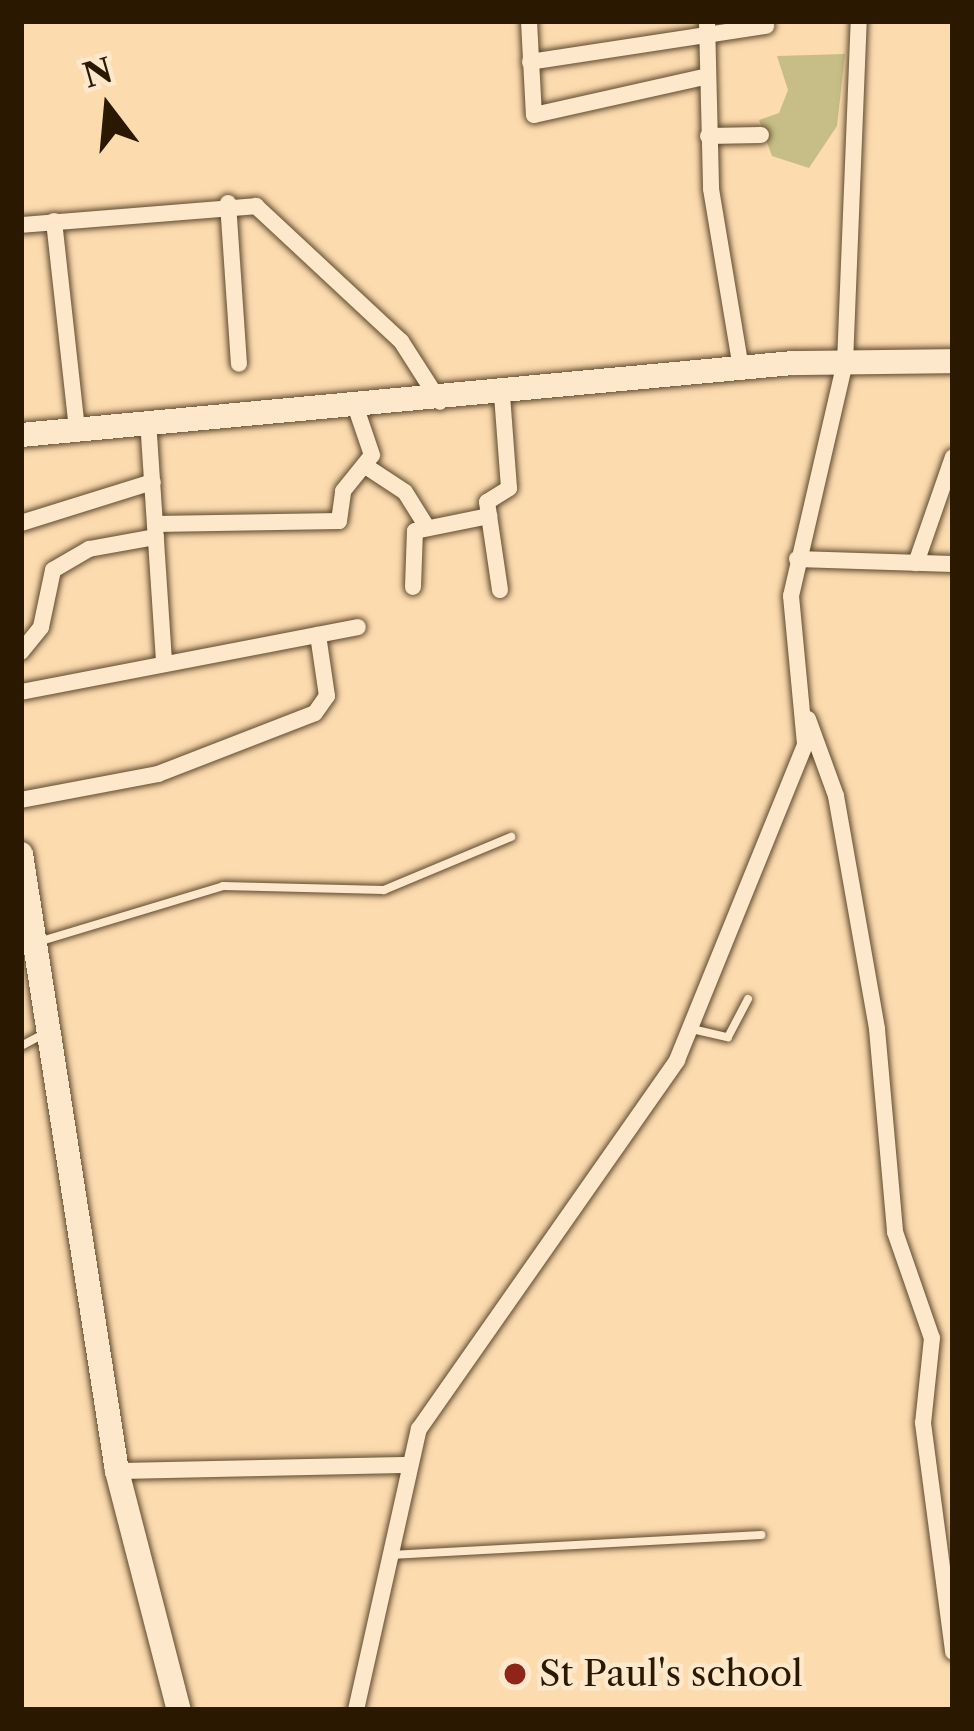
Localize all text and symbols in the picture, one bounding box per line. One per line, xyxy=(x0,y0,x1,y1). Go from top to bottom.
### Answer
north arrow xyxy=(48,48,168,168)
text: N xyxy=(79,49,117,97)
place label: St Paul's school xyxy=(539,1652,803,1696)
marker: St Paul's school xyxy=(502,1661,528,1687)

